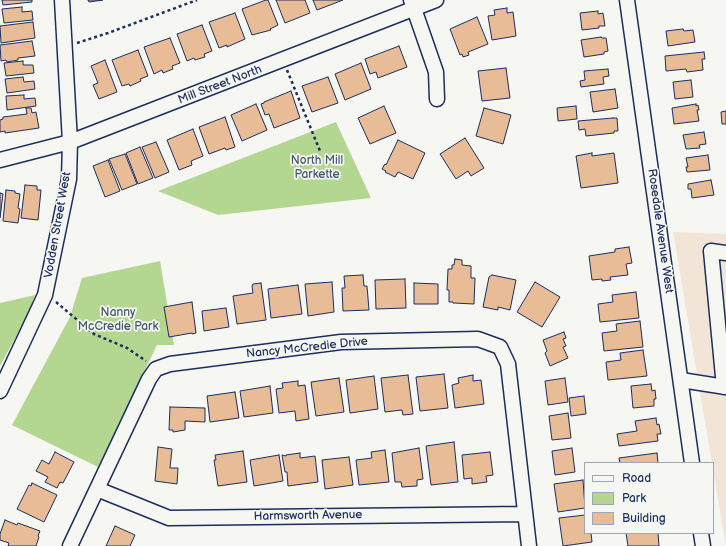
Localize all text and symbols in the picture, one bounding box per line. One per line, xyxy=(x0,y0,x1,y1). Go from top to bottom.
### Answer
street label: Mill Street North xyxy=(176,62,264,108)
park label: North Mill Parkette xyxy=(291,154,343,182)
street label: Rosedale Avenue West xyxy=(644,168,676,294)
street label: Vodden Street West xyxy=(42,171,74,279)
park label: Nanny McCredie Park xyxy=(78,306,158,334)
street label: Nancy McCredie Drive xyxy=(245,334,369,362)
legend xyxy=(584,462,714,534)
text: Road xyxy=(622,471,651,486)
text: Park xyxy=(622,491,646,506)
street label: Harmsworth Avenue xyxy=(253,508,363,524)
text: Building xyxy=(622,511,666,526)

